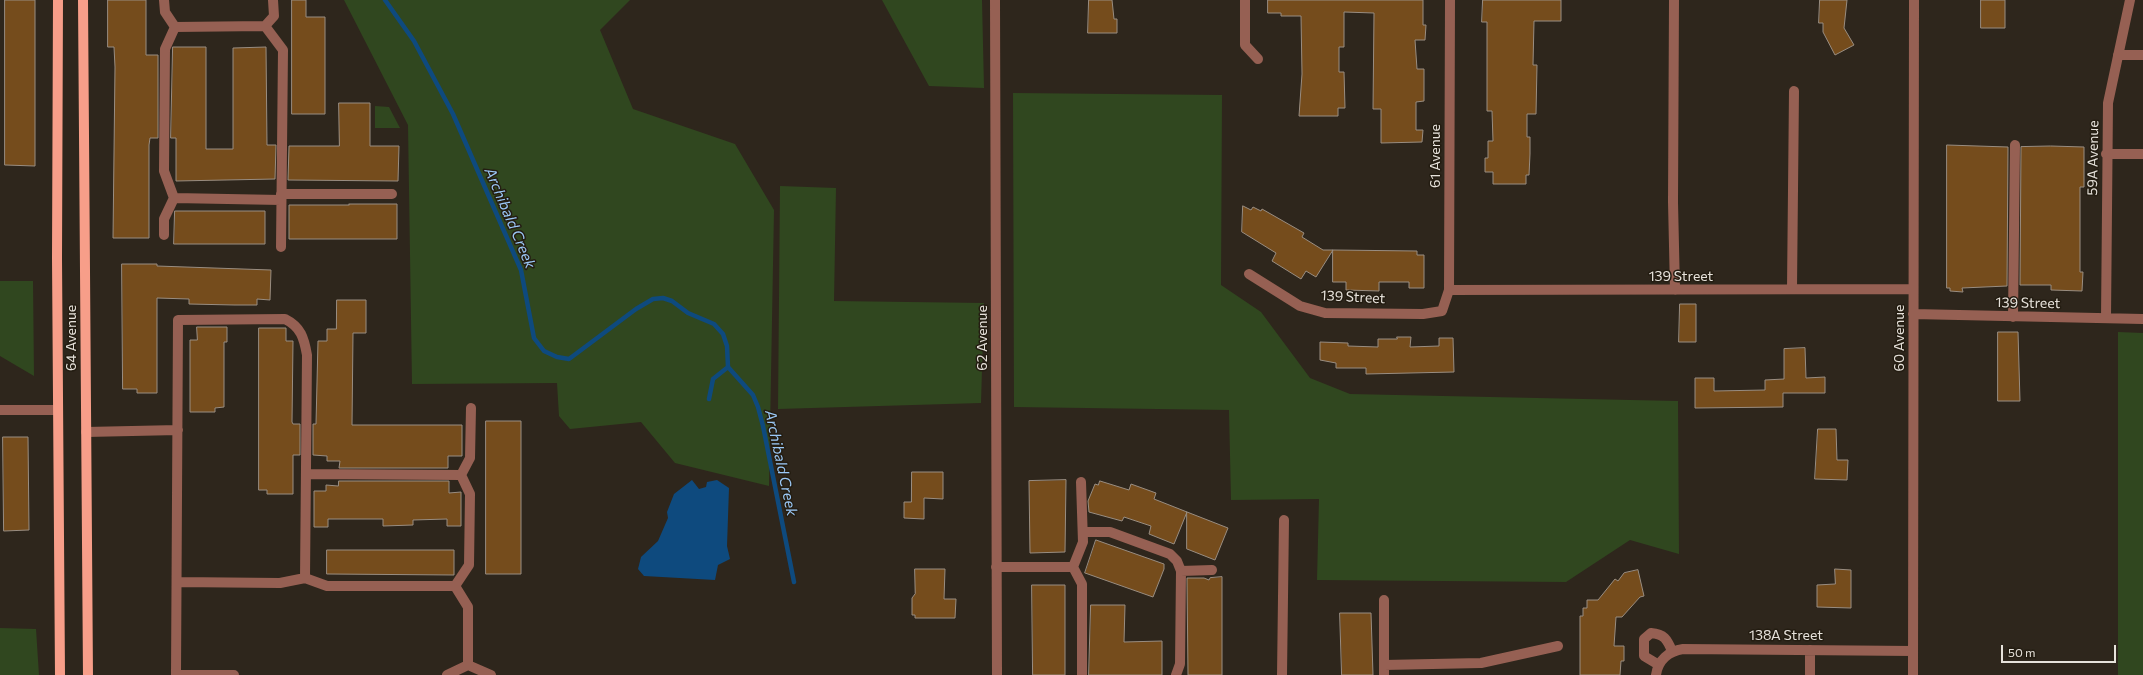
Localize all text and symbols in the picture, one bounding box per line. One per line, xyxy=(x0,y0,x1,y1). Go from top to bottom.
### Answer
street label: 59A Avenue xyxy=(2084,120,2102,196)
street label: 61 Avenue xyxy=(1427,124,1443,188)
water label: Archibald Creek xyxy=(481,165,539,271)
street label: 139 Street xyxy=(1649,268,1713,284)
street label: 139 Street xyxy=(1320,287,1386,307)
street label: 139 Street xyxy=(1995,294,2061,312)
street label: 64 Avenue xyxy=(63,305,79,371)
street label: 62 Avenue xyxy=(974,305,990,371)
street label: 60 Avenue xyxy=(1891,305,1907,371)
water label: Archibald Creek xyxy=(761,408,801,518)
street label: 138A Street xyxy=(1749,627,1823,643)
scale bar xyxy=(2003,637,2118,663)
text: 50 m xyxy=(2008,645,2036,659)

